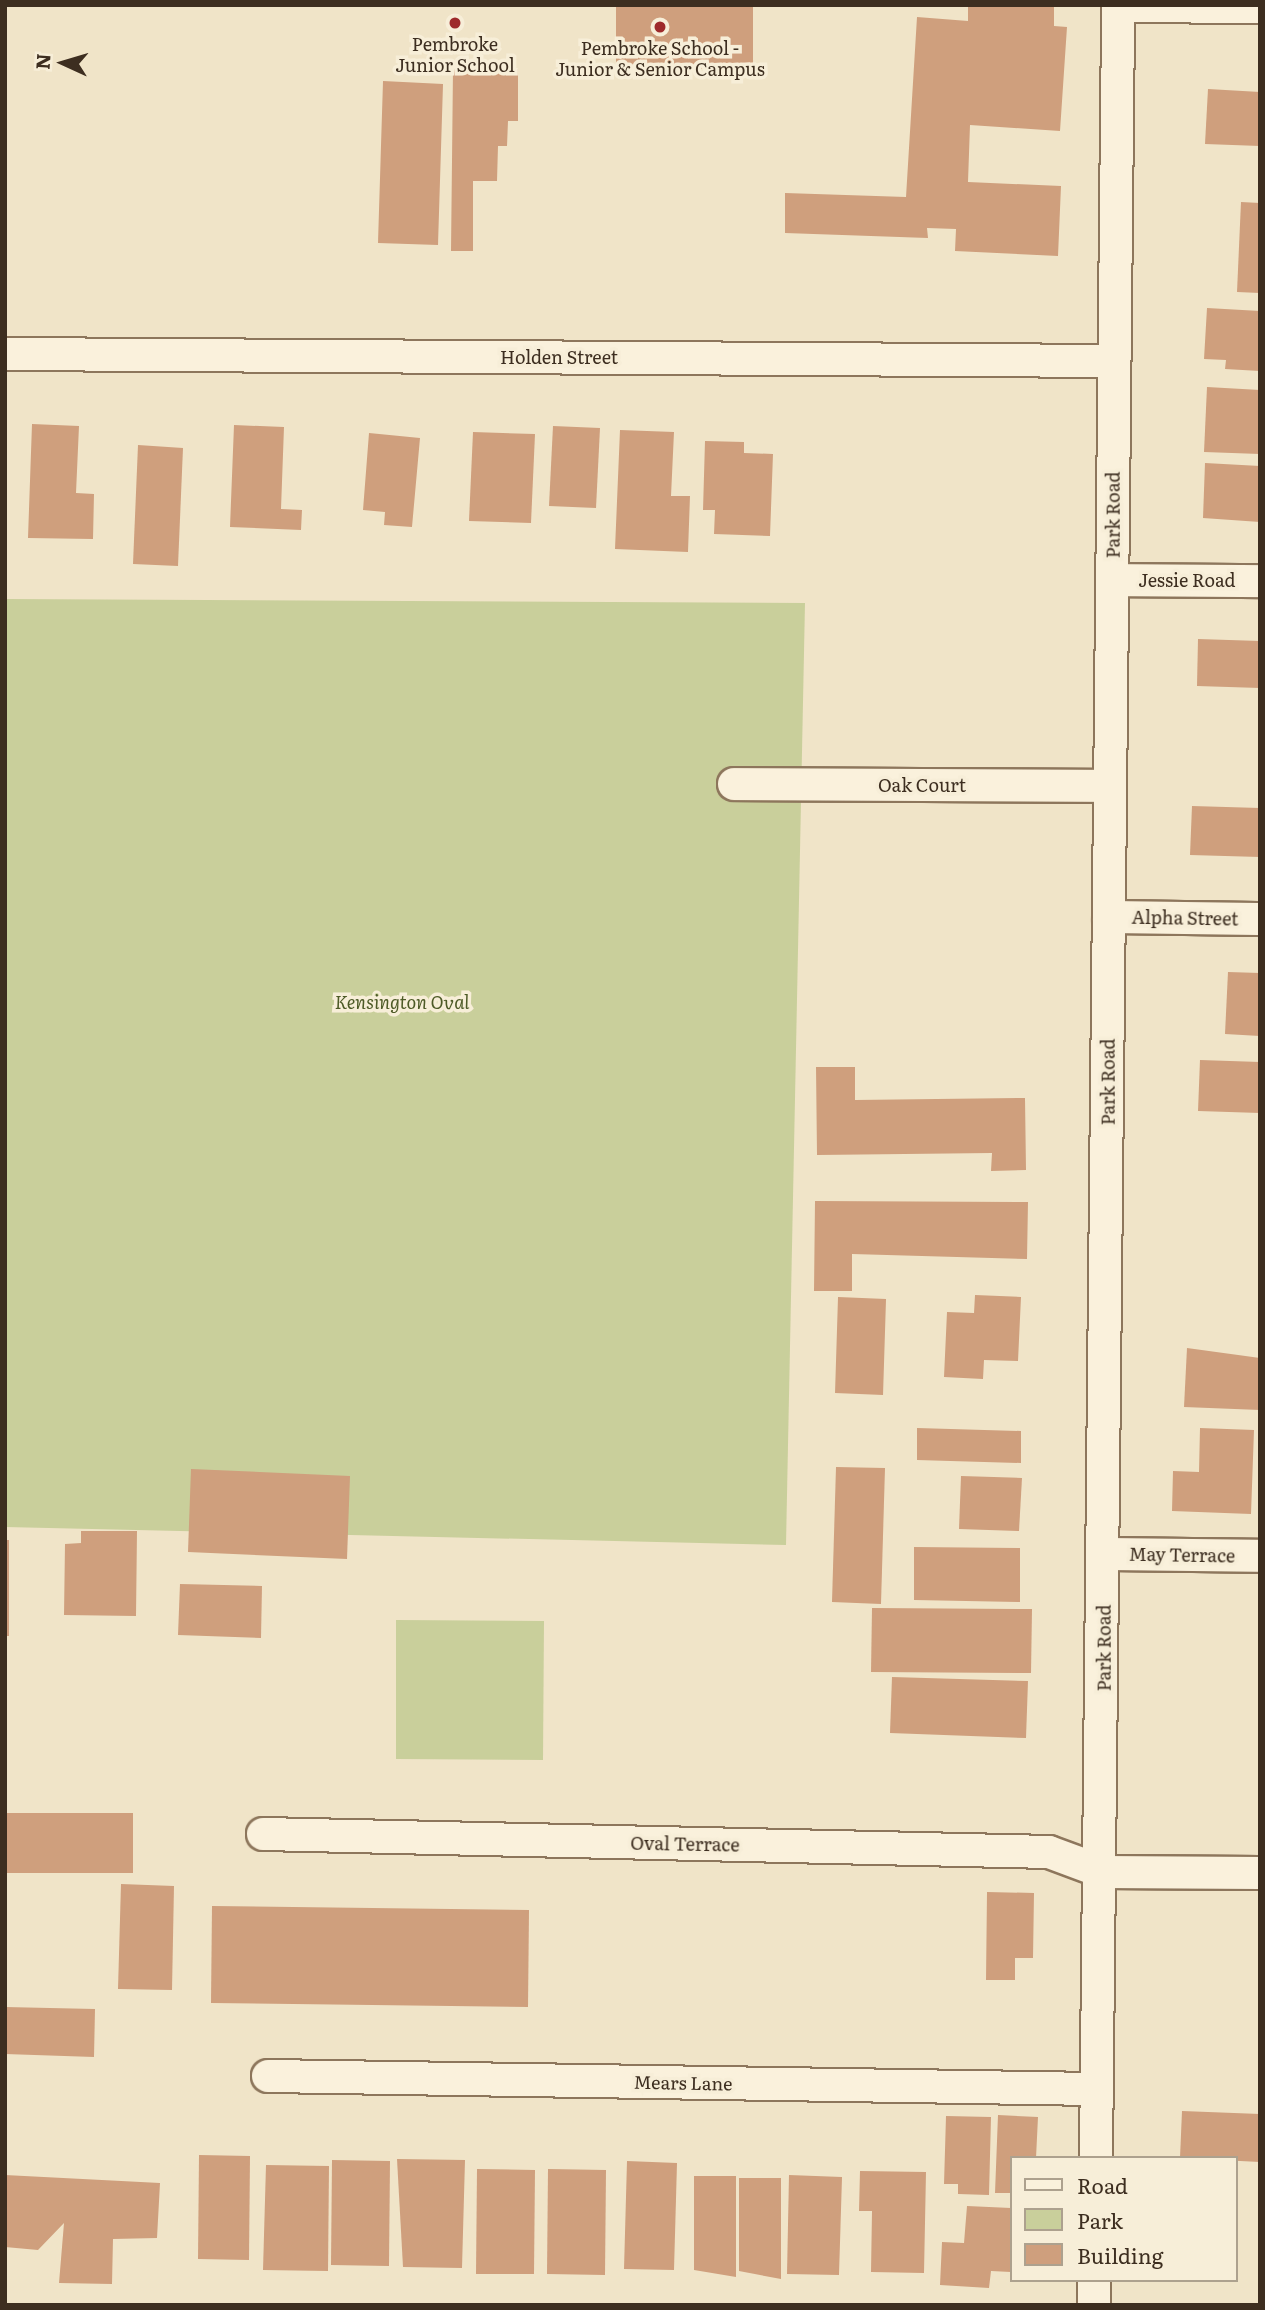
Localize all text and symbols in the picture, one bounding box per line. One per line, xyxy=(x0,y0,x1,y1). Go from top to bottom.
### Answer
marker: Pembroke Junior School xyxy=(447,15,463,31)
marker: Pembroke School - Junior & Senior Campus xyxy=(652,19,668,35)
north arrow xyxy=(28,28,98,98)
place label: Pembroke Junior School xyxy=(395,34,515,76)
place label: Pembroke School - Junior & Senior Campus xyxy=(555,38,765,80)
text: N xyxy=(28,53,57,70)
street label: Holden Street xyxy=(500,346,618,368)
street label: Park Road xyxy=(1102,472,1124,558)
street label: Jessie Road xyxy=(1138,569,1236,591)
street label: Oak Court xyxy=(878,774,966,796)
street label: Alpha Street xyxy=(1131,906,1239,930)
park label: Kensington Oval xyxy=(335,991,469,1013)
street label: Park Road xyxy=(1097,1039,1119,1125)
street label: May Terrace xyxy=(1129,1543,1235,1567)
street label: Park Road xyxy=(1093,1605,1115,1691)
street label: Oval Terrace xyxy=(630,1832,740,1856)
street label: Mears Lane xyxy=(633,2071,733,2095)
legend xyxy=(1010,2156,1237,2282)
text: Road xyxy=(1077,2169,1128,2200)
text: Park xyxy=(1077,2204,1123,2235)
text: Building xyxy=(1077,2239,1163,2270)

